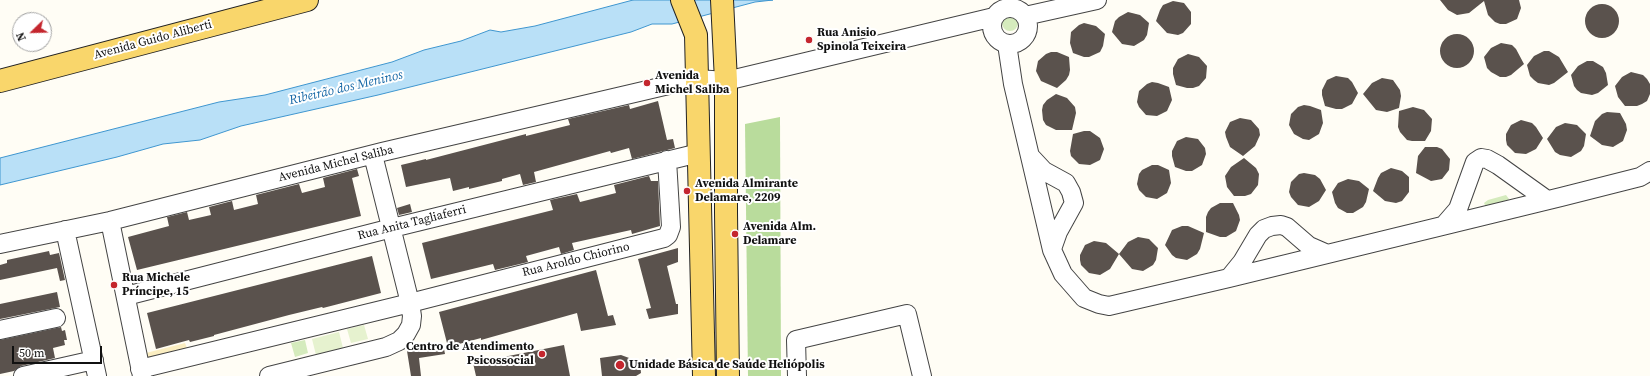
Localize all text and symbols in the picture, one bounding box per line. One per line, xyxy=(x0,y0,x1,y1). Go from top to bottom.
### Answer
north arrow xyxy=(12,12,52,52)
street label: Avenida Guido Aliberti xyxy=(92,17,214,63)
place label: Rua Anisio Spinola Teixeira xyxy=(817,26,906,54)
text: N xyxy=(13,30,30,43)
marker: Rua Anisio Spinola Teixeira xyxy=(804,35,814,45)
water label: Ribeirão dos Meninos xyxy=(288,67,404,109)
place label: Avenida Michel Saliba xyxy=(655,69,729,97)
marker: Avenida Michel Saliba xyxy=(642,78,652,88)
street label: Avenida Michel Saliba xyxy=(277,143,395,185)
place label: Avenida Almirante Delamare, 2209 xyxy=(695,177,798,205)
marker: Avenida Almirante Delamare, 2209 xyxy=(682,186,692,196)
street label: Rua Anita Tagliaferri xyxy=(356,203,468,243)
place label: Avenida Alm. Delamare xyxy=(743,220,816,248)
marker: Avenida Alm. Delamare xyxy=(730,229,740,239)
street label: Rua Aroldo Chiorino xyxy=(521,240,631,280)
place label: Rua Michele Príncipe, 15 xyxy=(122,271,190,299)
marker: Rua Michele Príncipe, 15 xyxy=(109,280,119,290)
scale bar xyxy=(14,338,104,364)
place label: Centro de Atendimento Psicossocial xyxy=(406,340,534,368)
text: 50 m xyxy=(19,345,45,361)
marker: Centro de Atendimento Psicossocial xyxy=(537,349,547,359)
place label: Unidade Básica de Saúde Heliópolis xyxy=(629,358,825,372)
marker: Unidade Básica de Saúde Heliópolis xyxy=(614,359,626,371)

